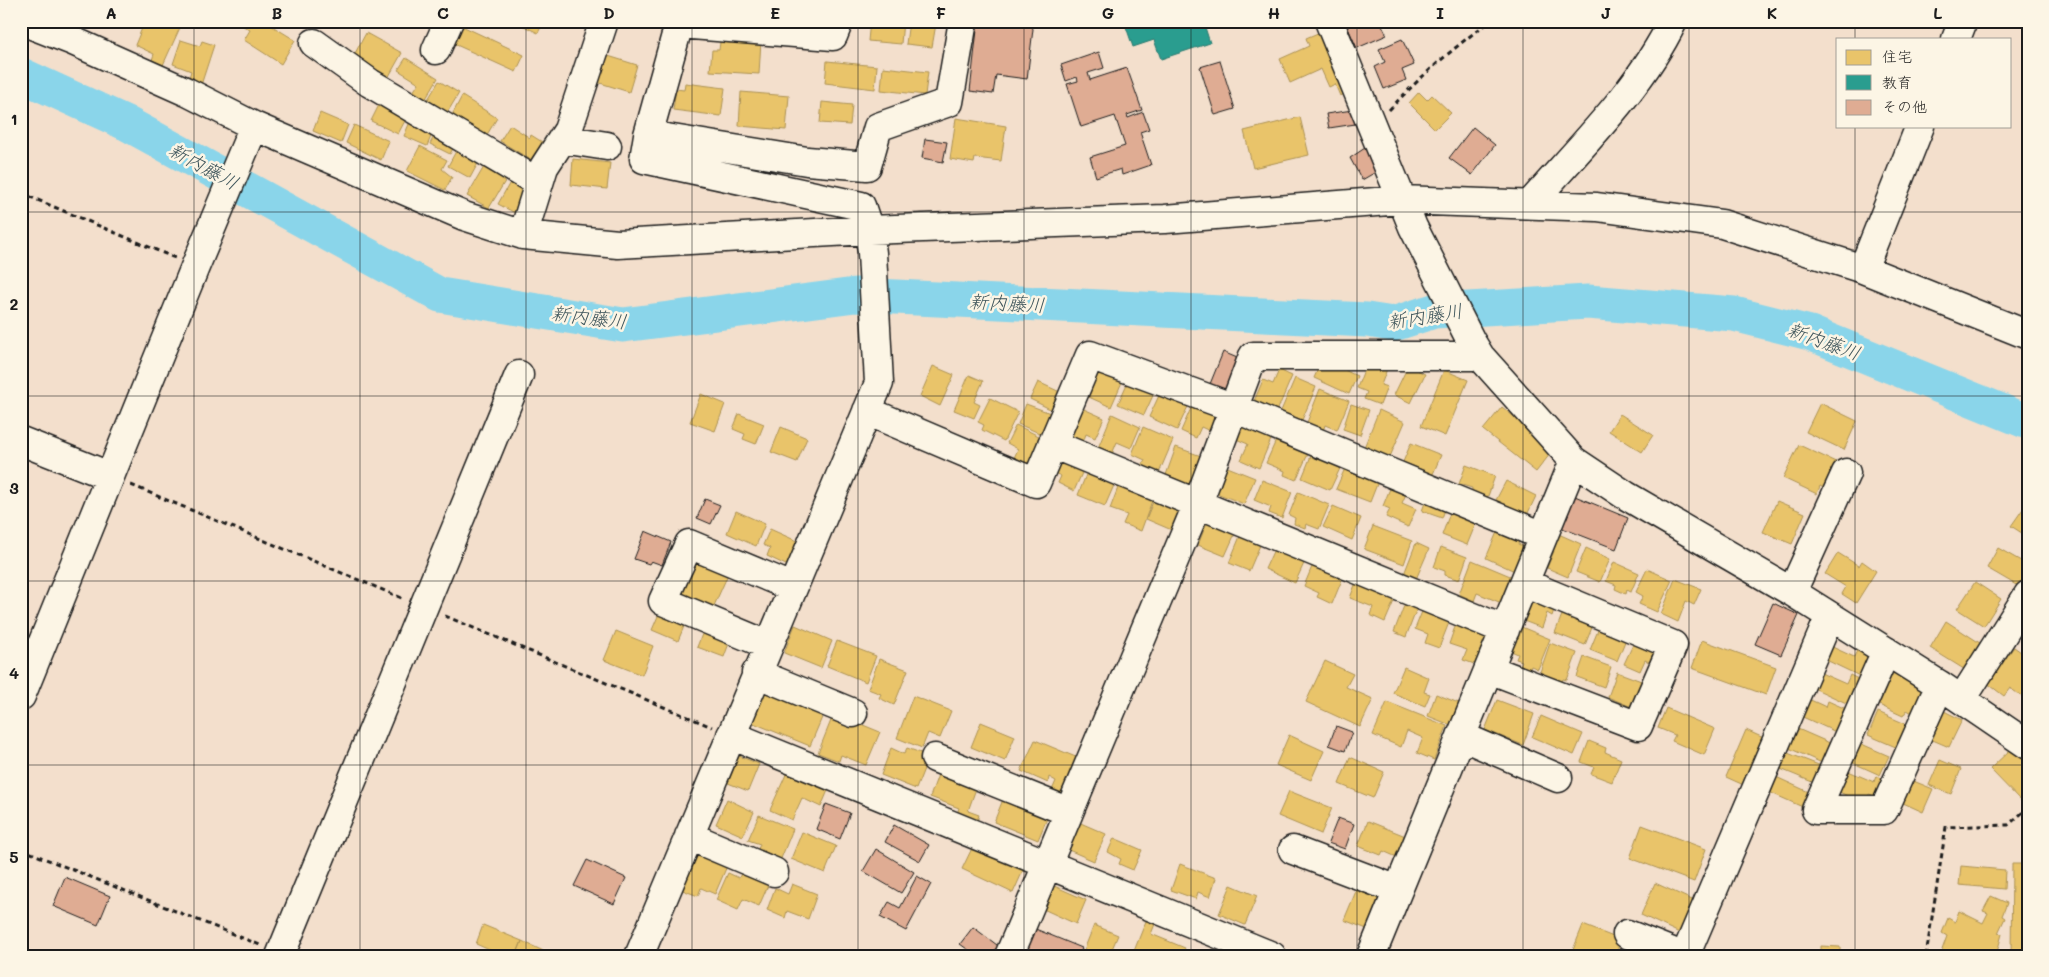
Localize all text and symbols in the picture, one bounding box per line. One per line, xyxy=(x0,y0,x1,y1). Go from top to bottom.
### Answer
text: A xyxy=(105,2,117,23)
text: B xyxy=(272,2,282,23)
text: C xyxy=(437,2,449,23)
text: D xyxy=(603,2,615,23)
text: E xyxy=(770,2,780,23)
text: F xyxy=(936,2,946,23)
text: G xyxy=(1102,2,1114,23)
text: H xyxy=(1268,2,1280,23)
text: I xyxy=(1436,2,1444,23)
text: J xyxy=(1601,2,1611,23)
text: K xyxy=(1767,2,1777,23)
text: L xyxy=(1933,2,1943,23)
legend xyxy=(1836,38,2012,128)
text: 住宅 xyxy=(1882,46,1912,66)
text: 教育 xyxy=(1882,72,1912,92)
text: その他 xyxy=(1882,96,1927,116)
text: 1 xyxy=(10,108,18,129)
water label: 新内藤川 xyxy=(165,136,244,195)
water label: 新内藤川 xyxy=(968,288,1046,317)
text: 2 xyxy=(10,293,19,314)
water label: 新内藤川 xyxy=(1385,297,1464,334)
water label: 新内藤川 xyxy=(550,299,628,334)
water label: 新内藤川 xyxy=(1784,316,1864,365)
text: 3 xyxy=(9,477,19,498)
text: 4 xyxy=(9,662,19,683)
text: 5 xyxy=(9,846,19,867)

